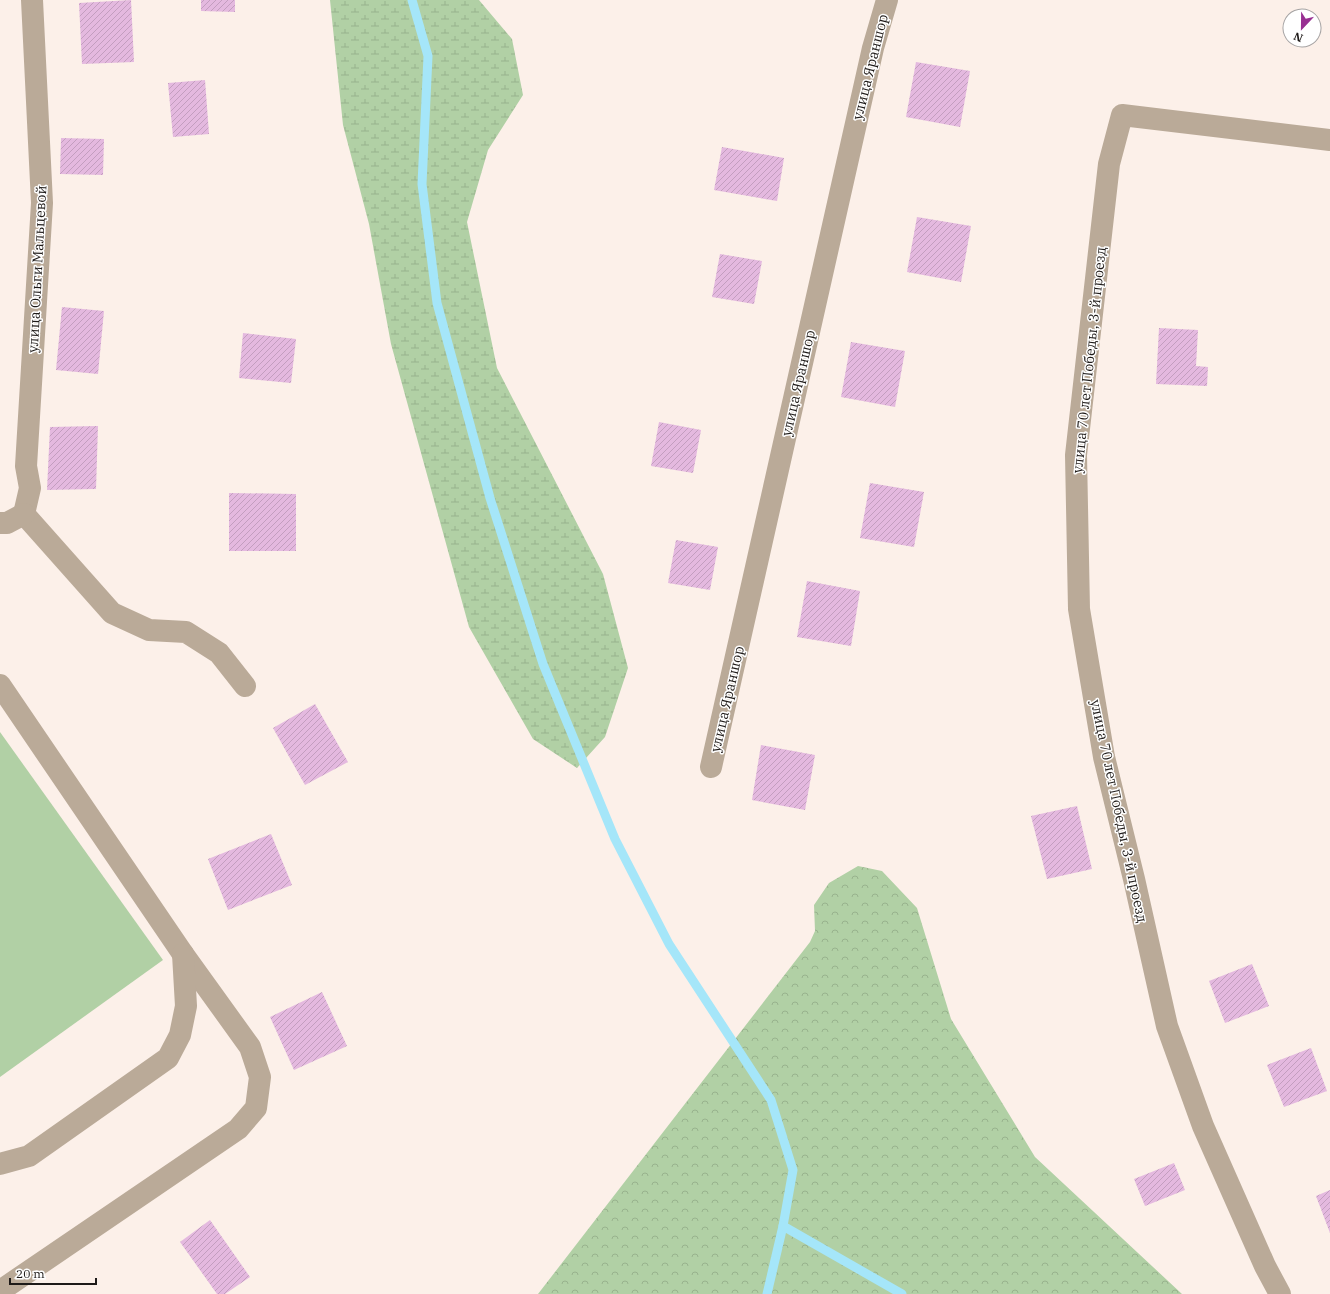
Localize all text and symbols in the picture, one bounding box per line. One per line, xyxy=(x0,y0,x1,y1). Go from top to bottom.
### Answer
north arrow xyxy=(1282,8,1322,48)
street label: улица Яраншор xyxy=(848,12,892,122)
text: N xyxy=(1291,29,1305,45)
street label: улица Ольги Мальцевой xyxy=(24,185,50,353)
street label: улица 70 лет Победы, 3-й проезд xyxy=(1068,245,1110,474)
street label: улица Яраншор xyxy=(777,328,819,438)
street label: улица Яраншор xyxy=(706,644,748,754)
street label: улица 70 лет Победы, 3-й проезд xyxy=(1087,698,1152,925)
scale bar xyxy=(10,1260,96,1286)
text: 20 m xyxy=(16,1266,45,1281)

